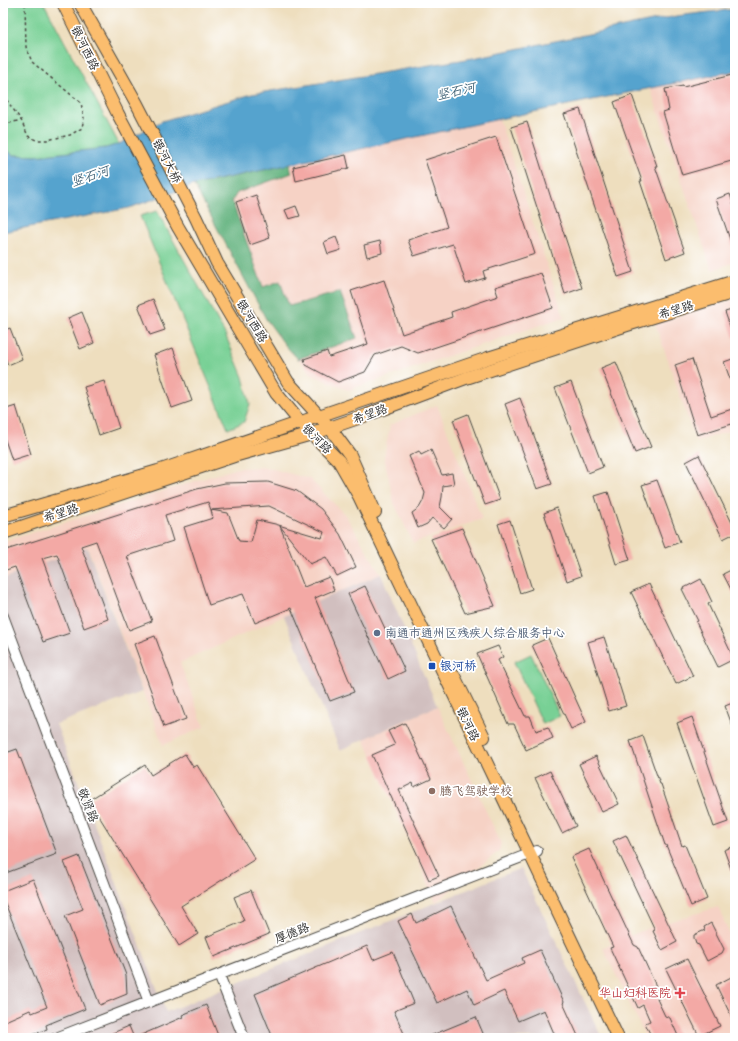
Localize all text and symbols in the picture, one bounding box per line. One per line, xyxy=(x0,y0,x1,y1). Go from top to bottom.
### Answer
street label: 银河西路 xyxy=(68,23,102,73)
water label: 竖石河 xyxy=(435,79,479,102)
street label: 银河大桥 xyxy=(150,136,185,186)
water label: 竖石河 xyxy=(69,162,113,189)
street label: 银河西路 xyxy=(234,297,270,345)
street label: 希望路 xyxy=(657,298,695,322)
street label: 希望路 xyxy=(351,401,389,427)
street label: 银河路 xyxy=(299,421,335,457)
street label: 希望路 xyxy=(42,501,80,525)
place label: 南通市通州区残疾人综合服务中心 xyxy=(385,626,565,640)
marker: 南通市通州区残疾人综合服务中心 xyxy=(372,628,382,638)
place label: 银河桥 xyxy=(440,659,477,673)
marker: 银河桥 xyxy=(427,661,437,671)
street label: 银河路 xyxy=(454,705,482,743)
place label: 腾飞驾驶学校 xyxy=(440,784,512,798)
street label: 敬贤路 xyxy=(75,786,101,824)
marker: 腾飞驾驶学校 xyxy=(427,786,437,796)
street label: 厚德路 xyxy=(273,920,311,946)
place label: 华山妇科医院 xyxy=(599,986,671,1000)
marker: 华山妇科医院 xyxy=(674,987,686,999)

